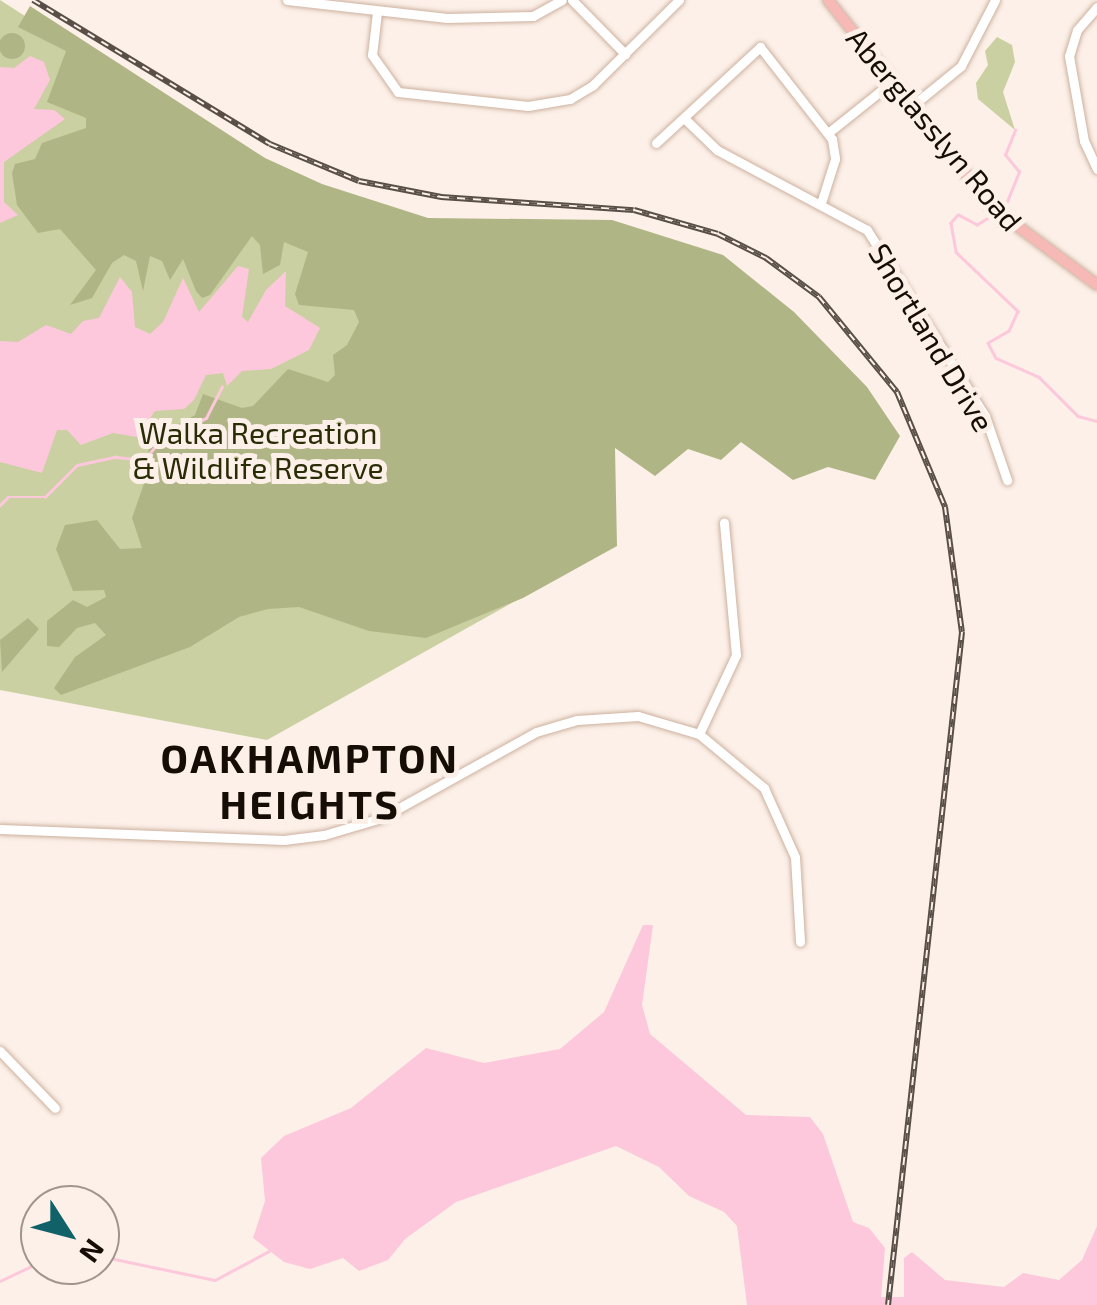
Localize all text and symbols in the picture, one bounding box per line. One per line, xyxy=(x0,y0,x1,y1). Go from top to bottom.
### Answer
street label: Aberglasslyn Road xyxy=(840,20,1030,238)
street label: Shortland Drive xyxy=(862,237,1002,437)
park label: Walka Recreation & Wildlife Reserve xyxy=(132,414,384,484)
district label: OAKHAMPTON HEIGHTS xyxy=(161,733,459,827)
north arrow xyxy=(20,1185,120,1285)
text: N xyxy=(73,1233,112,1270)

